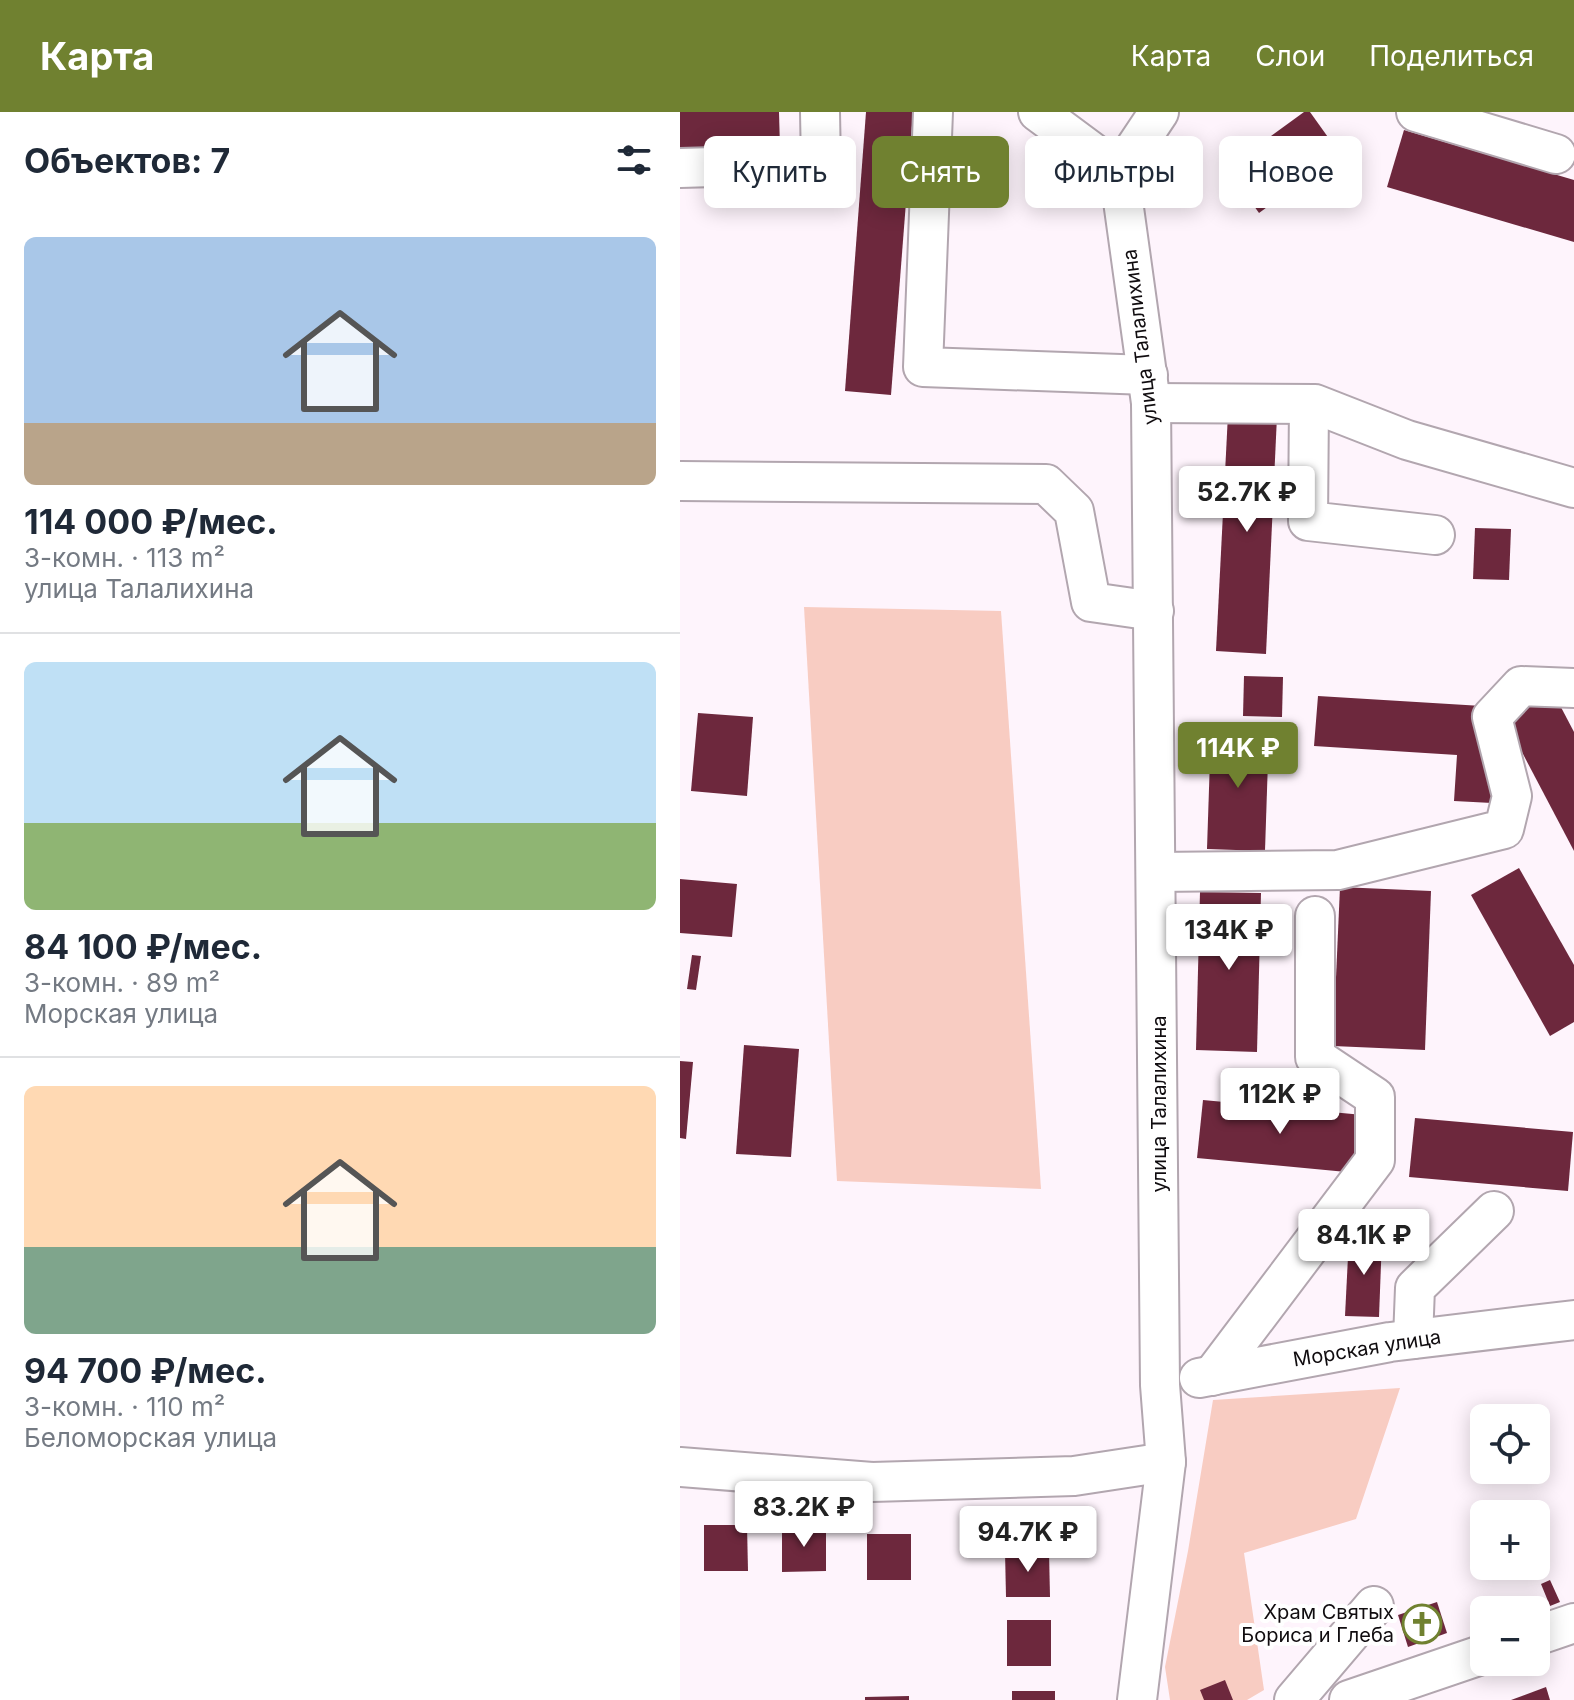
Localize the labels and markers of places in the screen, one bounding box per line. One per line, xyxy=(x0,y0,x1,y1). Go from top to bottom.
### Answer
pin: 52.7K ₽ xyxy=(1173,466,1321,534)
pin: 114K ₽ xyxy=(1173,722,1303,790)
pin: 134K ₽ xyxy=(1164,904,1294,972)
pin: 112K ₽ xyxy=(1215,1068,1345,1136)
pin: 84.1K ₽ xyxy=(1290,1209,1438,1277)
pin: 83.2K ₽ xyxy=(730,1481,878,1549)
pin: 94.7K ₽ xyxy=(954,1506,1102,1574)
place label: Храм Святых Бориса и Глеба xyxy=(1241,1600,1394,1647)
church icon: Храм Святых Бориса и Глеба xyxy=(1401,1603,1443,1645)

